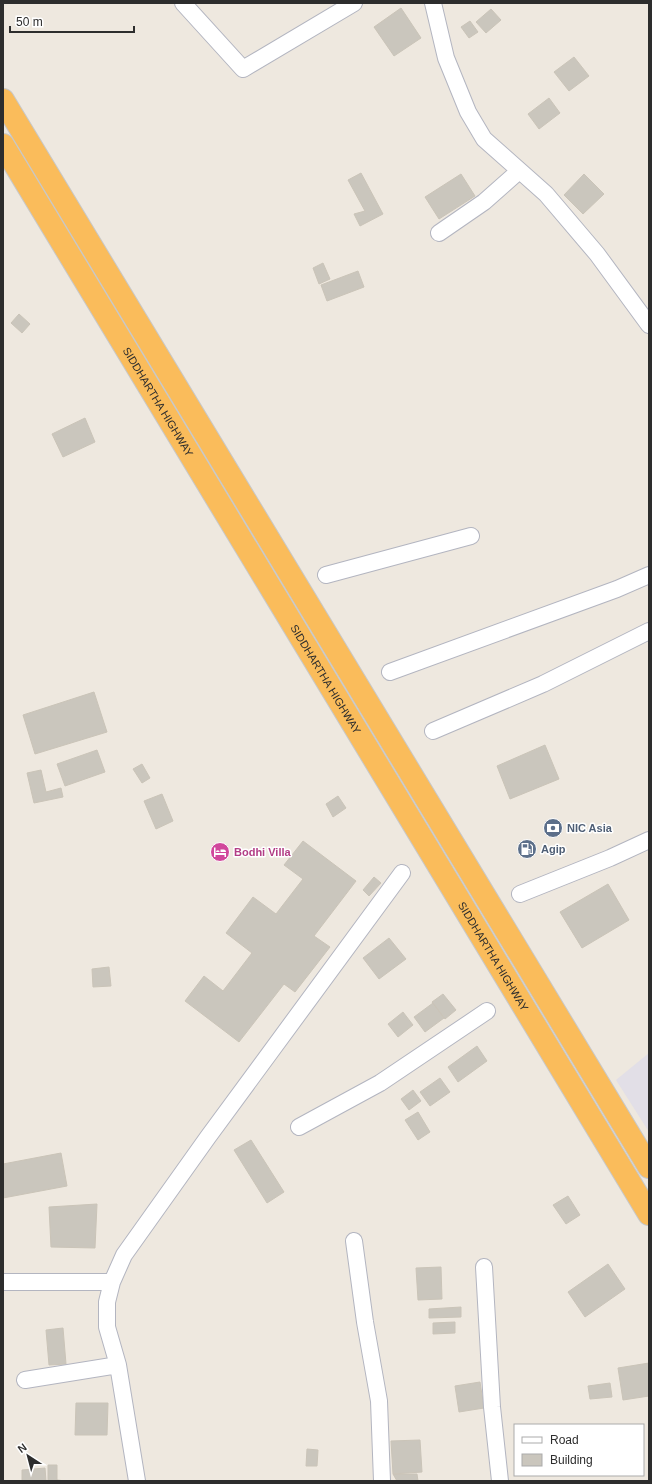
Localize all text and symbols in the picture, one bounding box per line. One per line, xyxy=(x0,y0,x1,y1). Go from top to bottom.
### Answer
scale bar xyxy=(10,8,134,34)
text: 50 m xyxy=(16,15,43,29)
street label: SIDDHARTHA HIGHWAY xyxy=(121,345,196,459)
street label: SIDDHARTHA HIGHWAY xyxy=(288,622,364,736)
bank icon: NIC Asia xyxy=(542,817,564,839)
place label: NIC Asia xyxy=(567,822,613,834)
fuel station icon: Agip xyxy=(516,838,538,860)
hotel icon: Bodhi Villa xyxy=(209,841,231,863)
place label: Agip xyxy=(541,843,566,855)
place label: Bodhi Villa xyxy=(234,846,292,858)
street label: SIDDHARTHA HIGHWAY xyxy=(456,900,531,1014)
legend xyxy=(514,1424,644,1476)
text: Road xyxy=(550,1433,579,1447)
north arrow xyxy=(8,1436,48,1476)
text: N xyxy=(15,1441,29,1455)
text: Building xyxy=(550,1453,593,1467)

